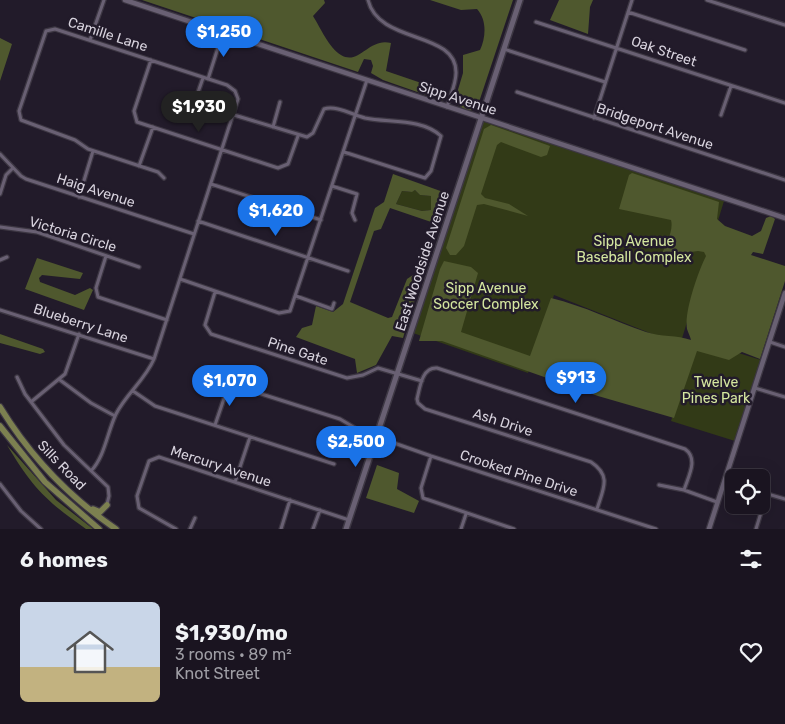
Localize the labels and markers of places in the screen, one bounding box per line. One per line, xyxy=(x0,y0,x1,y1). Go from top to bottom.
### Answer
pin: $1,250 xyxy=(183,15,265,58)
pin: $1,930 xyxy=(158,90,240,133)
pin: $1,620 xyxy=(235,194,317,237)
pin: $913 xyxy=(546,362,606,404)
pin: $1,070 xyxy=(189,364,271,407)
pin: $2,500 xyxy=(315,426,397,468)

